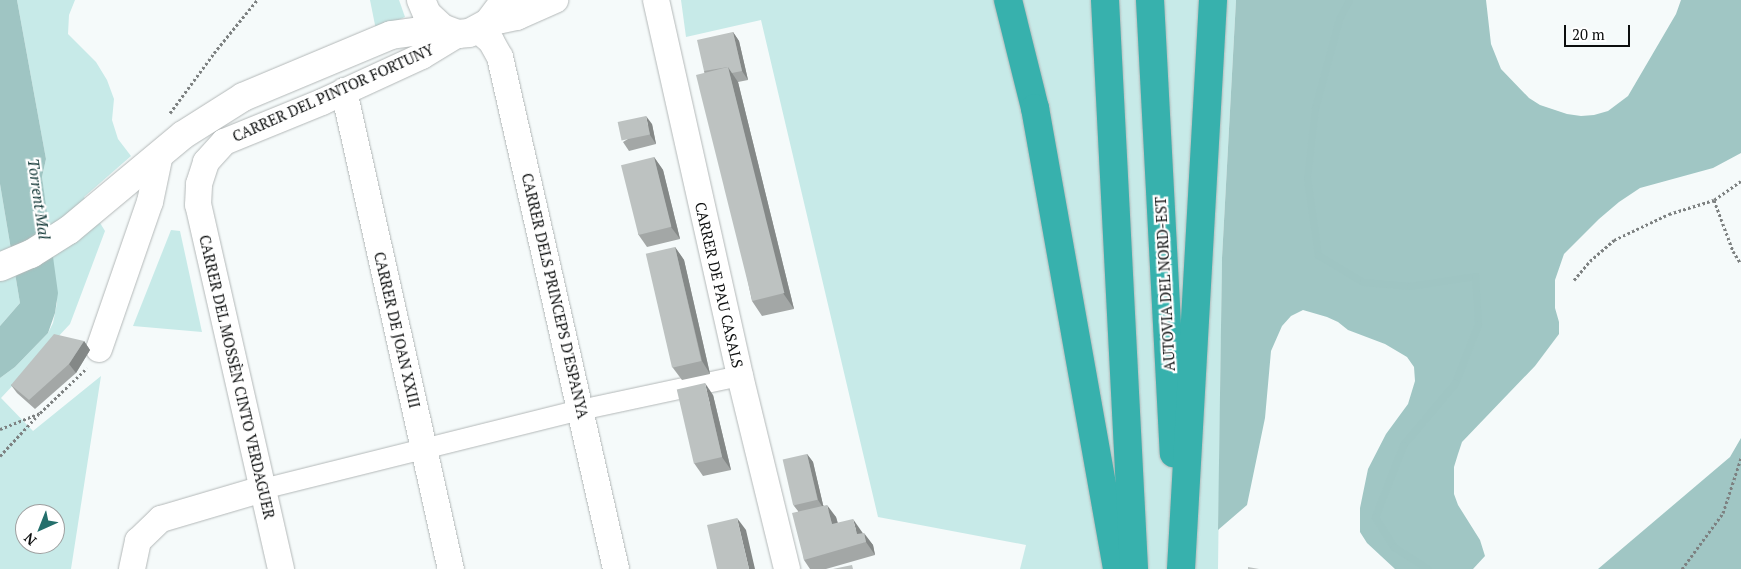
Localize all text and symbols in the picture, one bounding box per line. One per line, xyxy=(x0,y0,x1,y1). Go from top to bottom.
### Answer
scale bar xyxy=(1566,15,1632,47)
text: 20 m xyxy=(1572,24,1605,44)
street label: CARRER DEL PINTOR FORTUNY xyxy=(230,40,436,146)
water label: Torrent Mal xyxy=(24,157,54,241)
street label: CARRER DELS PRINCEPS D'ESPANYA xyxy=(518,171,592,421)
street label: AUTOVIA DEL NORD-EST xyxy=(1151,196,1179,372)
street label: CARRER DE PAU CASALS xyxy=(691,200,747,370)
street label: CARRER DEL MOSSÈN CINTO VERDAGUER xyxy=(195,233,279,521)
street label: CARRER DE JOAN XXIII xyxy=(370,250,424,410)
north arrow xyxy=(15,504,65,554)
text: N xyxy=(20,529,40,550)

